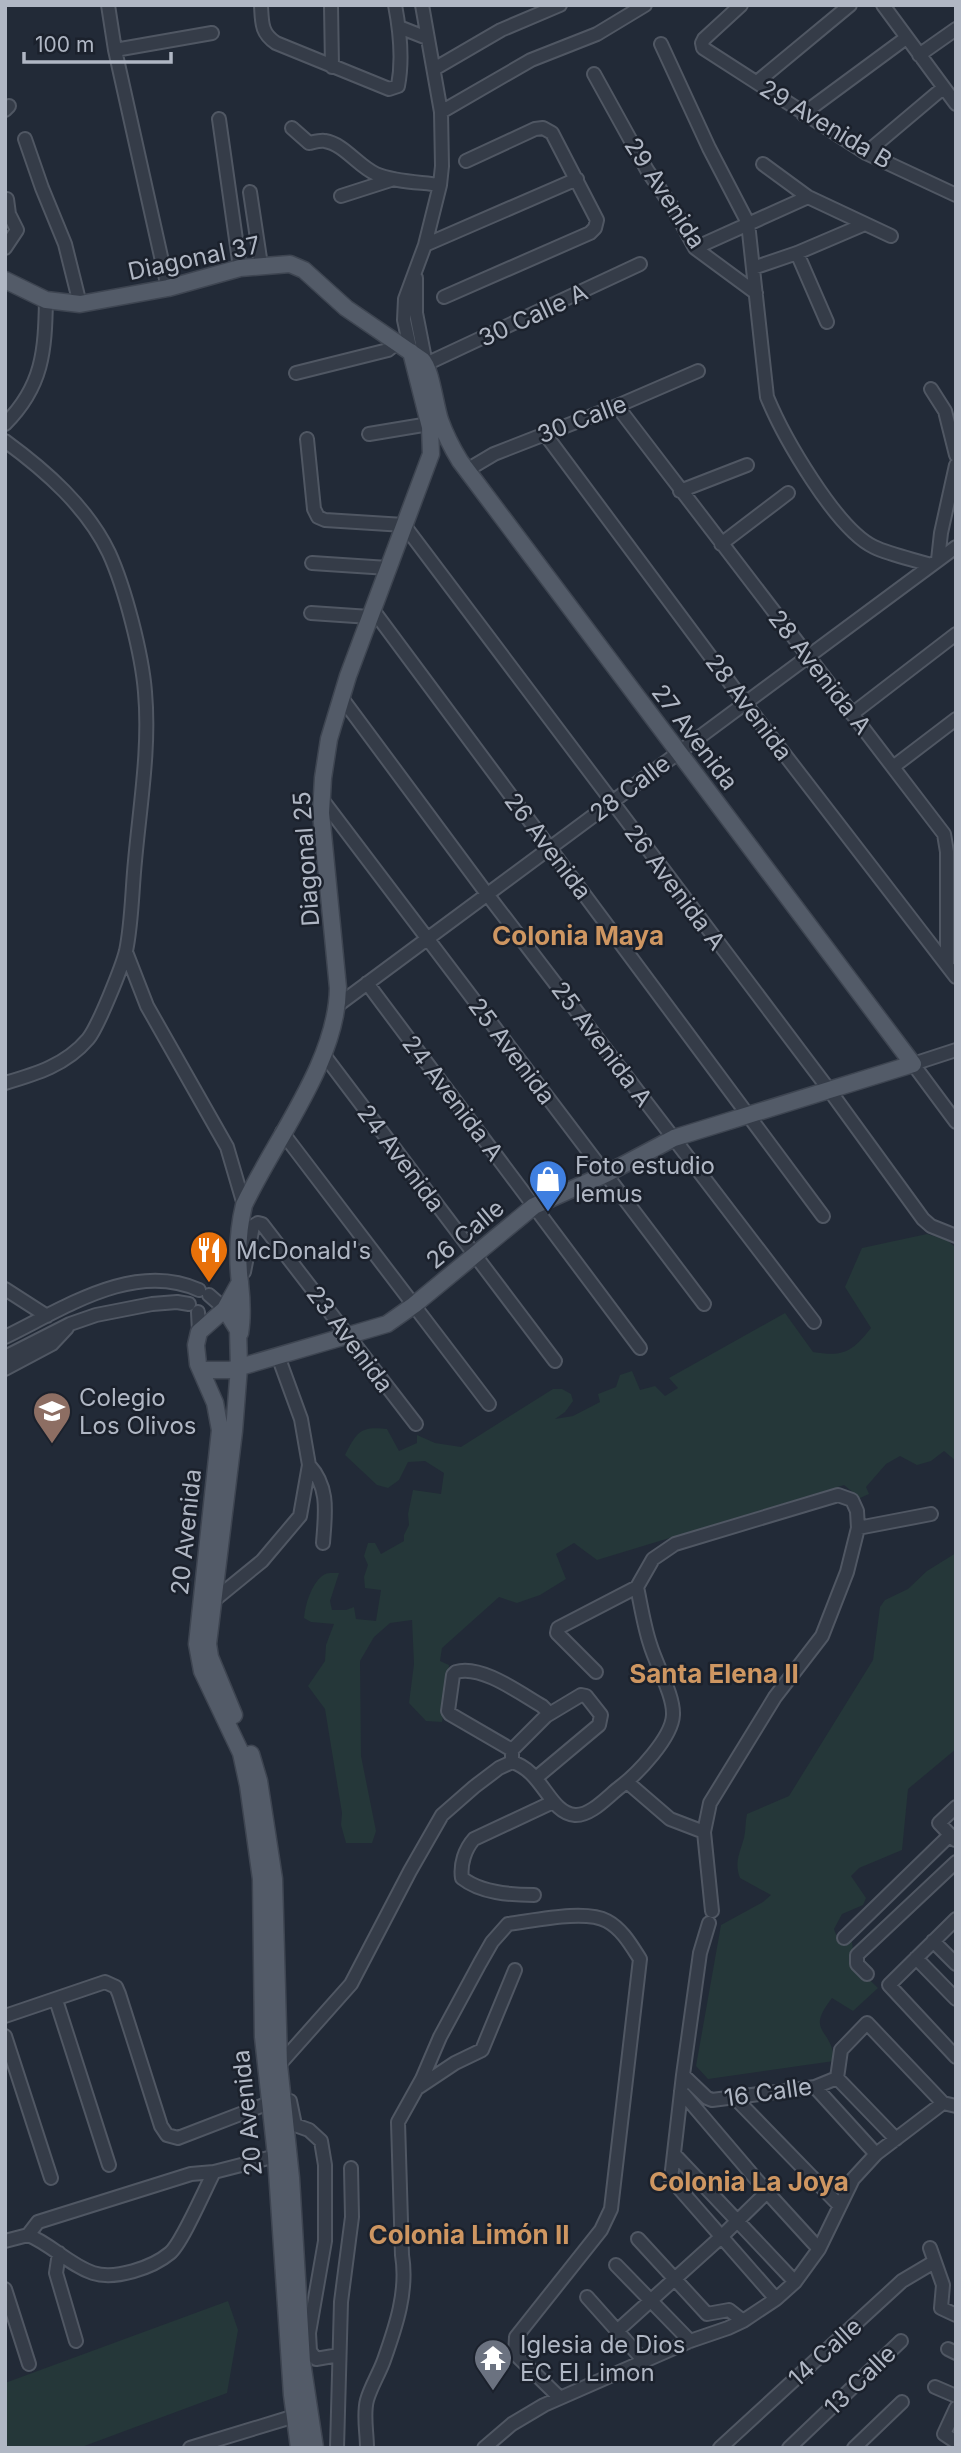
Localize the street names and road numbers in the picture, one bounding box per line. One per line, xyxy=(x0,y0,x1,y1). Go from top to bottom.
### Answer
street label: 29 Avenida B xyxy=(755,73,897,175)
street label: 29 Avenida xyxy=(618,132,712,254)
street label: Diagonal 37 xyxy=(125,230,263,286)
street label: 30 Calle A xyxy=(474,277,592,353)
street label: 30 Calle xyxy=(533,389,631,449)
street label: 28 Avenida A xyxy=(763,604,877,740)
street label: 28 Avenida xyxy=(699,648,799,766)
street label: 27 Avenida xyxy=(646,678,744,796)
street label: 28 Calle xyxy=(584,748,676,828)
street label: 26 Avenida xyxy=(498,787,598,905)
street label: Diagonal 25 xyxy=(287,791,325,927)
street label: 26 Avenida A xyxy=(618,819,732,955)
street label: 25 Avenida A xyxy=(545,976,659,1112)
street label: 25 Avenida xyxy=(462,992,562,1110)
street label: 24 Avenida A xyxy=(396,1029,510,1167)
street label: 24 Avenida xyxy=(351,1099,451,1217)
street label: 26 Calle xyxy=(420,1193,510,1275)
street label: 23 Avenida xyxy=(300,1280,400,1398)
street label: 20 Avenida xyxy=(165,1468,207,1596)
street label: 20 Avenida xyxy=(226,2049,268,2177)
street label: 16 Calle xyxy=(722,2072,814,2112)
street label: 14 Calle xyxy=(782,2312,868,2392)
street label: 13 Calle xyxy=(818,2339,902,2421)

